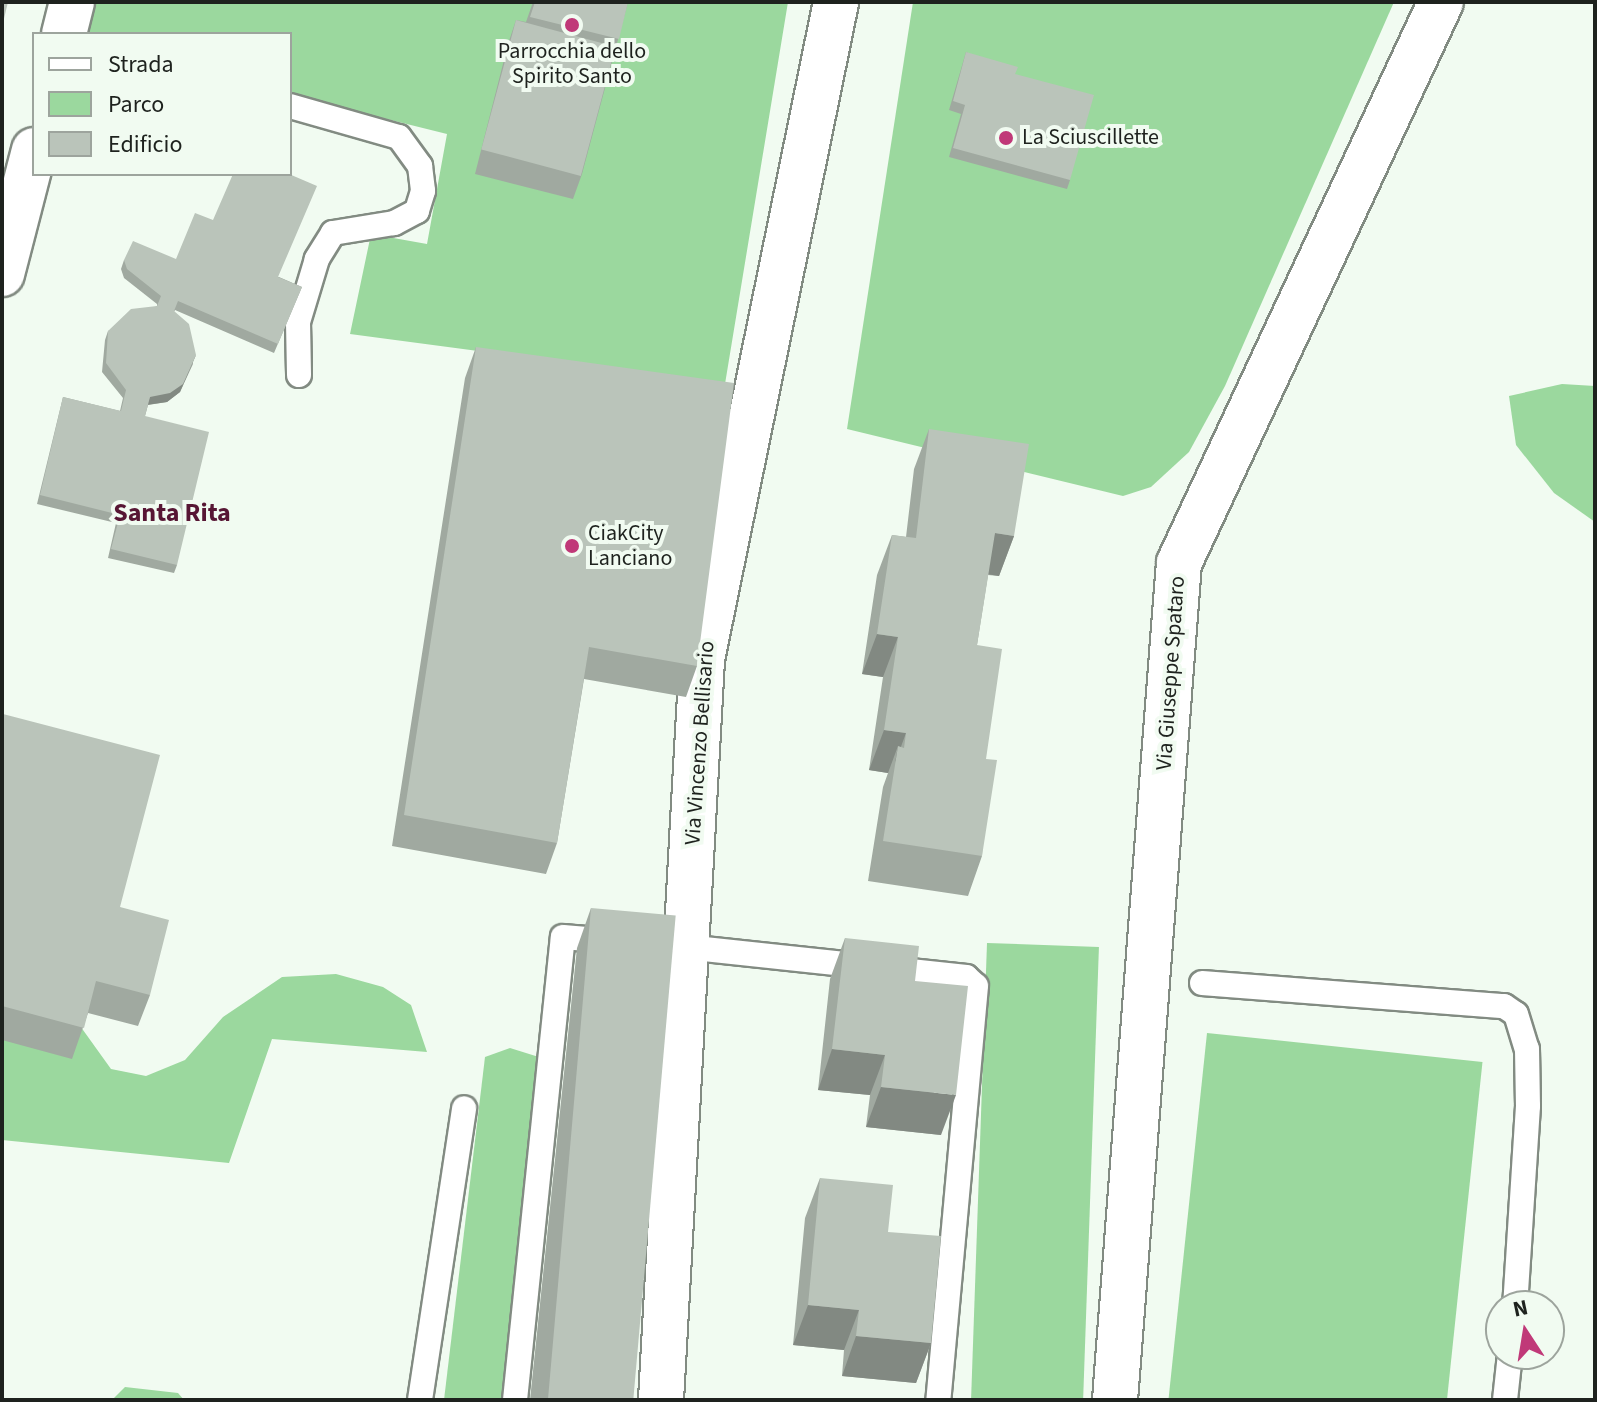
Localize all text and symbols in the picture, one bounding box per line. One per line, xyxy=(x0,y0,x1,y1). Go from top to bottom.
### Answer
marker: Parrocchia dello Spirito Santo xyxy=(563,16,581,34)
legend xyxy=(32,32,292,176)
place label: Parrocchia dello Spirito Santo xyxy=(498,38,646,90)
text: Strada xyxy=(108,47,174,82)
text: Parco xyxy=(108,87,164,122)
place label: La Sciuscillette xyxy=(1022,125,1159,151)
text: Edificio xyxy=(108,127,182,162)
marker: La Sciuscillette xyxy=(997,129,1015,147)
district label: Santa Rita xyxy=(113,497,231,529)
place label: CiakCity Lanciano xyxy=(588,520,672,572)
marker: CiakCity Lanciano xyxy=(563,537,581,555)
street label: Via Giuseppe Spataro xyxy=(1151,575,1191,771)
street label: Via Vincenzo Bellisario xyxy=(680,640,720,846)
north arrow xyxy=(1485,1290,1565,1370)
text: N xyxy=(1510,1291,1531,1326)

